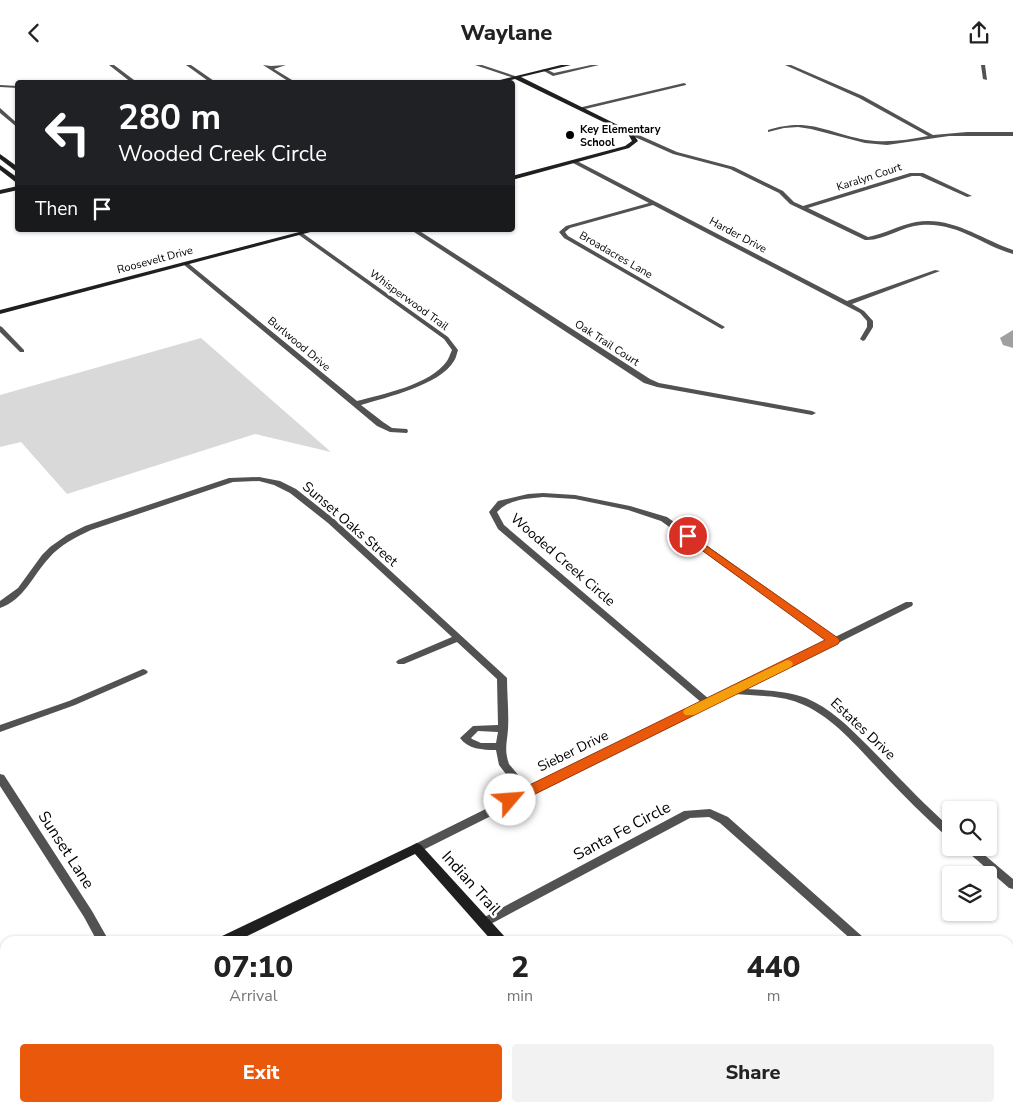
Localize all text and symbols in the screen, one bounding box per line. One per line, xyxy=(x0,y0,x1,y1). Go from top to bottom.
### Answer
text: Waylane xyxy=(461,18,552,48)
icon: back xyxy=(20,19,48,47)
icon: share xyxy=(965,19,993,47)
text: 280 m xyxy=(118,94,221,141)
icon: left xyxy=(35,100,100,165)
place label: Key Elementary School xyxy=(580,122,661,150)
marker: Key Elementary School xyxy=(564,129,576,141)
text: Wooded Creek Circle xyxy=(118,139,327,169)
street label: Karalyn Court xyxy=(835,159,904,195)
icon: arrive xyxy=(88,195,116,223)
text: Then xyxy=(35,196,78,222)
street label: Harder Drive xyxy=(707,214,770,257)
street label: Broadacres Lane xyxy=(577,228,656,282)
street label: Roosevelt Drive xyxy=(115,243,195,277)
street label: Whisperwood Trail xyxy=(366,266,452,334)
street label: Burlwood Drive xyxy=(265,313,334,375)
street label: Oak Trail Court xyxy=(572,317,642,370)
street label: Sunset Oaks Street xyxy=(298,477,402,571)
street label: Wooded Creek Circle xyxy=(507,509,619,611)
pin xyxy=(667,515,709,557)
icon: arrive xyxy=(674,522,702,550)
street label: Estates Drive xyxy=(826,694,900,764)
street label: Sieber Drive xyxy=(534,726,612,776)
position arrow xyxy=(483,773,535,825)
street label: Santa Fe Circle xyxy=(569,796,675,866)
map controls xyxy=(942,801,997,921)
button: search xyxy=(942,801,997,856)
street label: Sunset Lane xyxy=(33,807,99,893)
street label: Indian Trail xyxy=(436,846,506,920)
button: layers xyxy=(942,866,997,921)
text: 07:10 xyxy=(213,947,293,988)
text: 2 xyxy=(511,947,529,988)
text: 440 xyxy=(747,947,801,988)
text: Arrival xyxy=(229,985,277,1007)
text: min xyxy=(507,985,533,1007)
text: m xyxy=(767,985,780,1007)
button: Exit xyxy=(20,1044,502,1102)
button: Share xyxy=(512,1044,994,1102)

